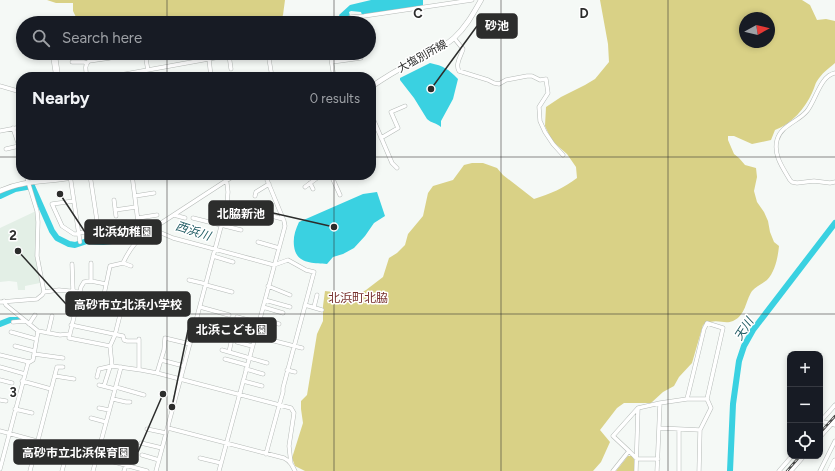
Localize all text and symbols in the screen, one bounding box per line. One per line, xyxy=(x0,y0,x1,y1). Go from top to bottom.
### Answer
text: C xyxy=(413,6,423,21)
text: D xyxy=(579,6,589,21)
north arrow xyxy=(739,12,775,48)
callout: 砂池 xyxy=(477,14,517,38)
search box xyxy=(16,16,376,60)
text: 砂池 xyxy=(484,19,509,33)
icon: search xyxy=(30,27,52,49)
text: Search here xyxy=(62,29,142,47)
street label: 大塩別所線 xyxy=(395,37,449,75)
text: Nearby xyxy=(32,88,90,108)
text: 0 results xyxy=(310,91,360,106)
callout: 北脇新池 xyxy=(209,201,273,225)
text: 北脇新池 xyxy=(217,207,265,221)
water label: 西浜川 xyxy=(174,219,214,244)
callout: 北浜幼稚園 xyxy=(85,220,161,244)
text: 北浜幼稚園 xyxy=(93,225,153,239)
text: 2 xyxy=(9,228,17,243)
district label: 北浜町北脇 xyxy=(328,291,388,305)
callout: 高砂市立北浜小学校 xyxy=(66,292,190,316)
text: 高砂市立北浜小学校 xyxy=(74,298,182,312)
water label: 天川 xyxy=(732,313,757,343)
callout: 北浜こども園 xyxy=(188,318,276,342)
text: 北浜こども園 xyxy=(196,323,268,337)
map controls xyxy=(787,351,823,459)
button: + xyxy=(787,351,823,387)
text: 3 xyxy=(9,385,17,400)
button: − xyxy=(787,387,823,423)
button: locate xyxy=(787,423,823,459)
callout: 高砂市立北浜保育園 xyxy=(14,440,138,464)
text: 高砂市立北浜保育園 xyxy=(22,446,130,460)

